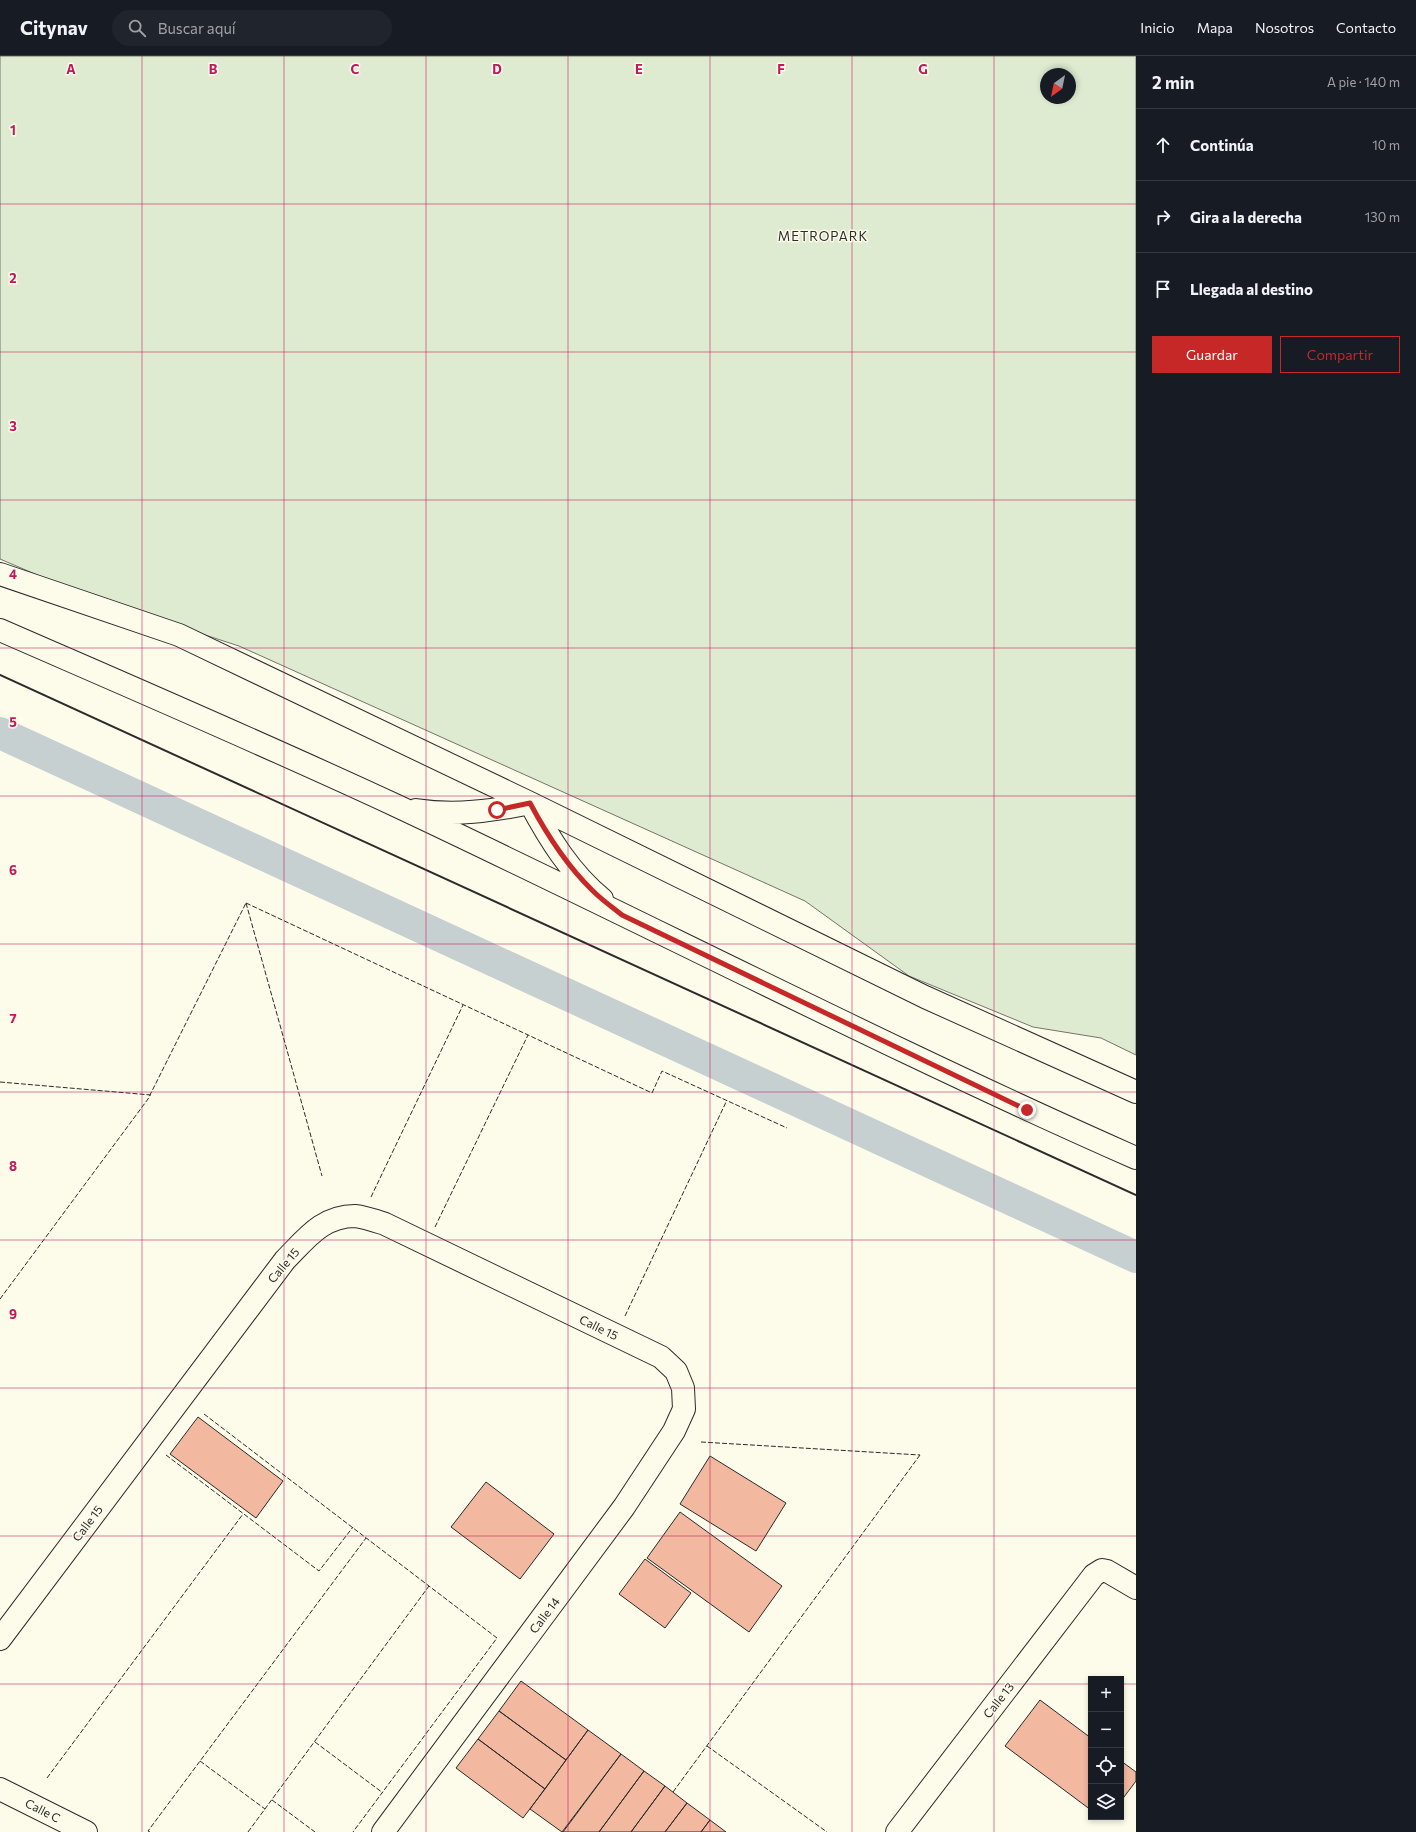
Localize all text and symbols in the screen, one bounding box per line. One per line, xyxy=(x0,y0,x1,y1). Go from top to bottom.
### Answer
search box xyxy=(112,10,392,46)
text: Citynav xyxy=(20,16,88,39)
icon: search xyxy=(126,17,148,39)
text: Buscar aquí xyxy=(158,19,236,37)
text: Inicio xyxy=(1140,19,1175,36)
text: Mapa xyxy=(1197,19,1233,36)
text: Nosotros xyxy=(1255,19,1314,36)
text: Contacto xyxy=(1336,19,1396,36)
text: A xyxy=(66,61,76,77)
text: B xyxy=(209,61,218,77)
text: C xyxy=(351,61,360,77)
text: D xyxy=(492,61,502,77)
text: E xyxy=(635,61,643,77)
text: F xyxy=(777,61,785,77)
text: G xyxy=(918,61,928,77)
north arrow xyxy=(1040,68,1076,104)
text: 2 min xyxy=(1152,72,1194,93)
text: A pie · 140 m xyxy=(1327,74,1400,90)
text: 1 xyxy=(10,122,16,138)
icon: ahead xyxy=(1152,134,1174,156)
text: Continúa xyxy=(1190,136,1254,154)
text: 10 m xyxy=(1372,137,1400,153)
icon: right xyxy=(1152,206,1174,228)
text: Gira a la derecha xyxy=(1190,208,1302,226)
text: 130 m xyxy=(1365,209,1400,225)
district label: METROPARK xyxy=(778,228,868,244)
text: 2 xyxy=(9,270,17,286)
icon: arrive xyxy=(1152,278,1174,300)
text: Llegada al destino xyxy=(1190,280,1313,298)
button: Guardar xyxy=(1152,336,1272,373)
button: Compartir xyxy=(1280,336,1400,373)
text: 3 xyxy=(9,418,17,434)
text: 4 xyxy=(9,566,17,582)
text: 5 xyxy=(9,714,17,730)
route start xyxy=(488,801,506,819)
text: 6 xyxy=(9,862,17,878)
text: 7 xyxy=(9,1010,17,1026)
route end xyxy=(1018,1101,1036,1119)
text: 8 xyxy=(9,1158,17,1174)
street label: Calle 15 xyxy=(264,1245,302,1285)
text: 9 xyxy=(9,1306,17,1322)
street label: Calle 15 xyxy=(577,1312,621,1342)
street label: Calle 15 xyxy=(69,1502,105,1544)
street label: Calle 14 xyxy=(526,1594,562,1636)
map controls xyxy=(1088,1676,1124,1820)
button: + xyxy=(1088,1676,1124,1712)
street label: Calle 13 xyxy=(980,1679,1016,1721)
button: − xyxy=(1088,1712,1124,1748)
button: locate xyxy=(1088,1748,1124,1784)
button: layers xyxy=(1088,1784,1124,1820)
street label: Calle C xyxy=(23,1795,63,1825)

